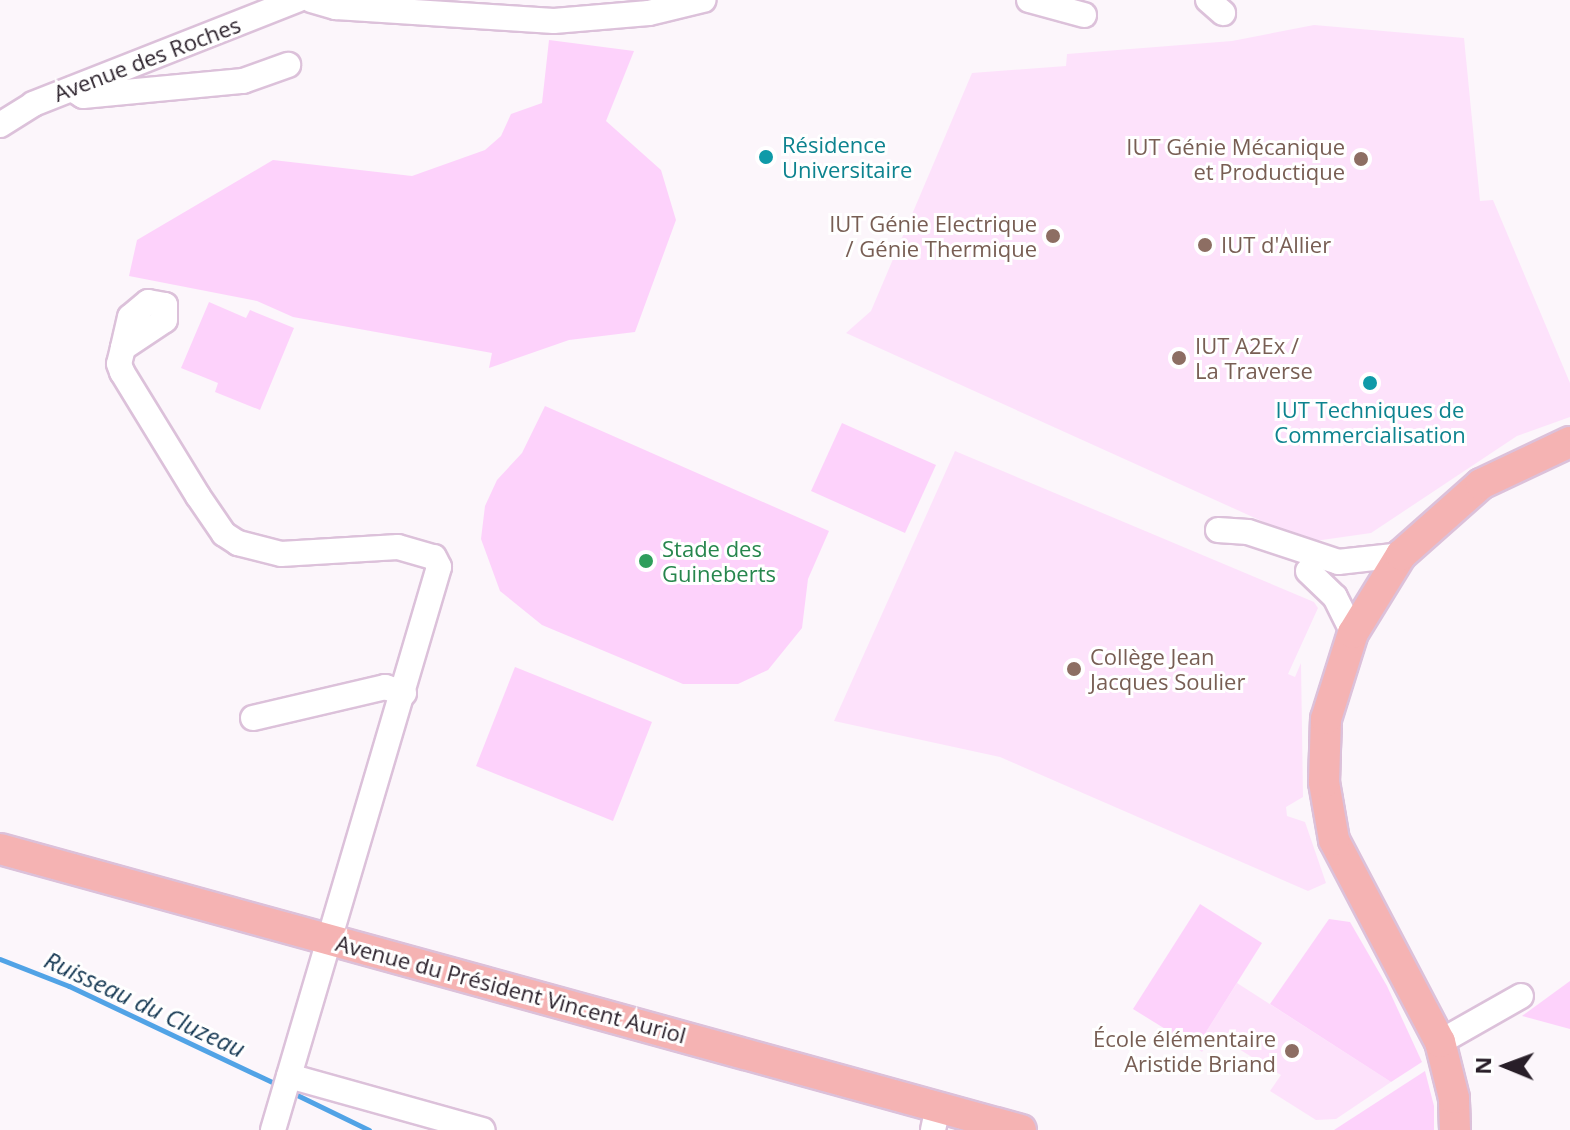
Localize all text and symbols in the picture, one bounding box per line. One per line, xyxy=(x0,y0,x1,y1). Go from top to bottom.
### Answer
street label: Avenue des Roches xyxy=(50,11,244,107)
place label: Résidence Universitaire xyxy=(782,131,912,182)
place label: IUT Génie Mécanique et Productique xyxy=(1126,133,1345,184)
marker: Résidence Universitaire xyxy=(757,148,775,166)
marker: IUT Génie Mécanique et Productique xyxy=(1352,150,1370,168)
place label: IUT Génie Electrique / Génie Thermique xyxy=(829,210,1037,262)
marker: IUT Génie Electrique / Génie Thermique xyxy=(1044,227,1062,245)
place label: IUT d'Allier xyxy=(1221,232,1331,258)
marker: IUT d'Allier xyxy=(1196,236,1214,254)
place label: IUT A2Ex / La Traverse xyxy=(1195,332,1313,384)
marker: IUT A2Ex / La Traverse xyxy=(1170,349,1188,367)
marker: IUT Techniques de Commercialisation xyxy=(1361,374,1379,392)
place label: IUT Techniques de Commercialisation xyxy=(1274,396,1466,448)
place label: Stade des Guineberts xyxy=(662,535,776,586)
marker: Stade des Guineberts xyxy=(637,552,655,570)
place label: Collège Jean Jacques Soulier xyxy=(1090,643,1245,694)
marker: Collège Jean Jacques Soulier xyxy=(1065,660,1083,678)
street label: Avenue du Président Vincent Auriol xyxy=(333,929,689,1049)
water label: Ruisseau du Cluzeau xyxy=(40,945,250,1063)
place label: École élémentaire Aristide Briand xyxy=(1093,1025,1276,1076)
north arrow xyxy=(1466,1026,1546,1106)
marker: École élémentaire Aristide Briand xyxy=(1283,1042,1301,1060)
text: N xyxy=(1467,1056,1497,1075)

